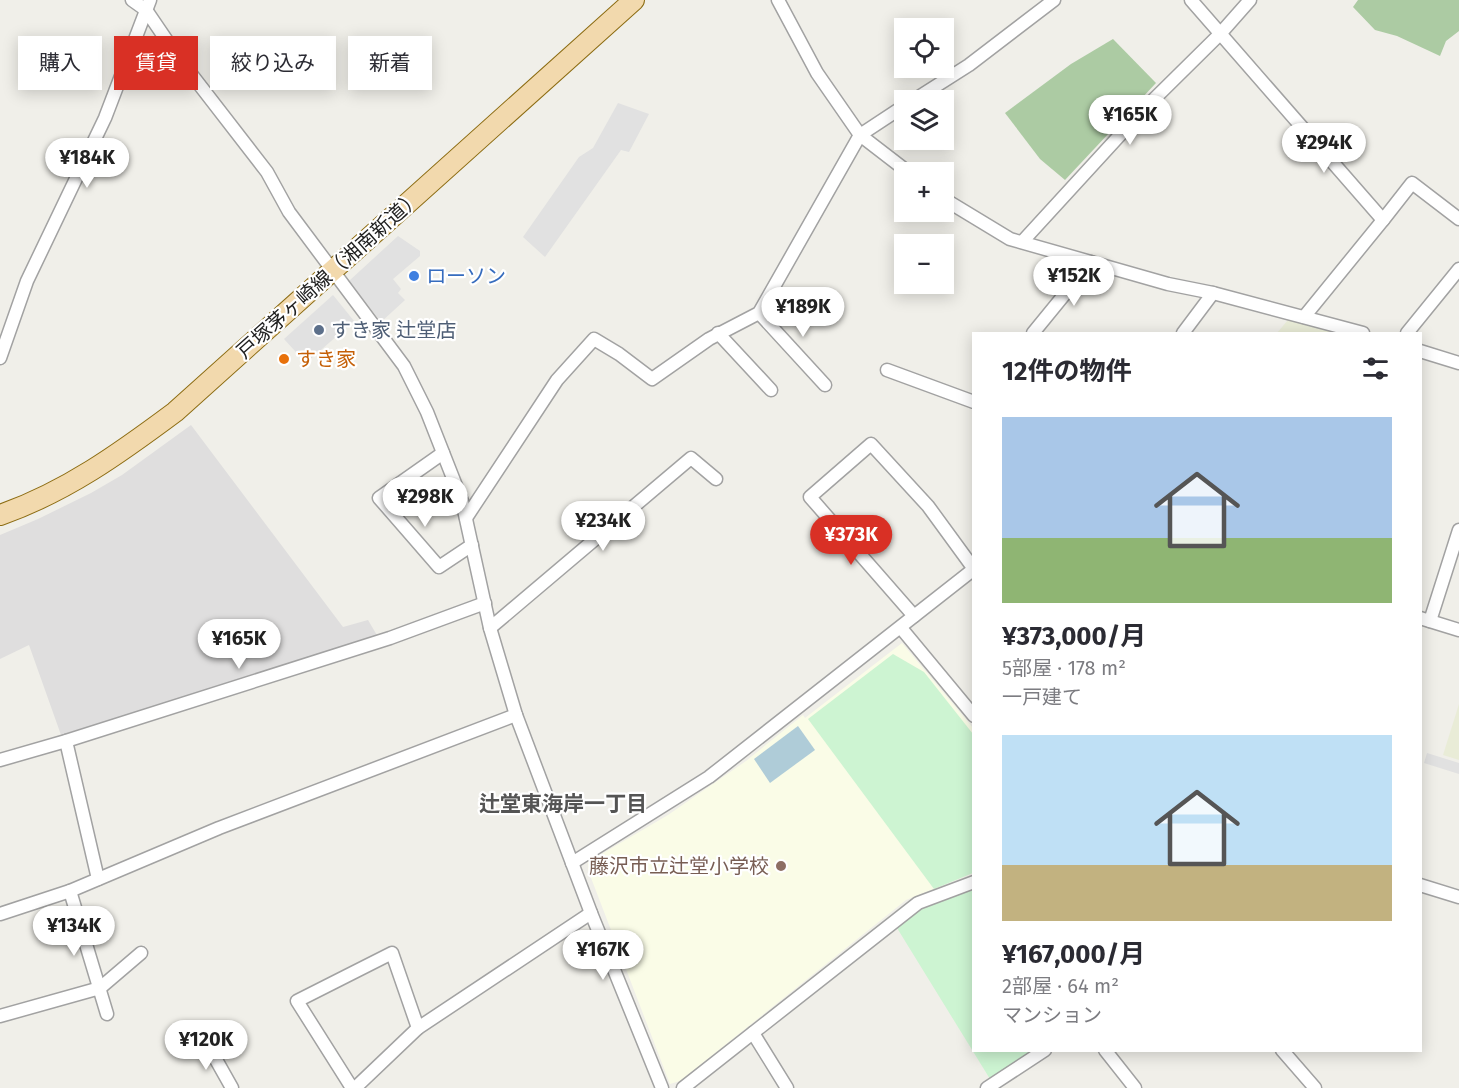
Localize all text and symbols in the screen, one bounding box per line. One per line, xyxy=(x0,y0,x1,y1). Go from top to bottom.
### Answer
map controls xyxy=(894,18,954,294)
button: locate xyxy=(894,18,954,78)
chip: 購入 xyxy=(18,36,102,90)
chip: 賃貸 xyxy=(114,36,198,90)
chip: 絞り込み xyxy=(210,36,336,90)
chip: 新着 xyxy=(348,36,432,90)
button: layers xyxy=(894,90,954,150)
pin: ¥165K xyxy=(1088,95,1172,146)
text: ¥165K xyxy=(1103,102,1157,126)
pin: ¥294K xyxy=(1282,123,1366,174)
text: ¥294K xyxy=(1296,130,1352,154)
pin: ¥184K xyxy=(45,138,129,189)
text: ¥184K xyxy=(59,145,115,169)
button: + xyxy=(894,162,954,222)
street label: 戸塚茅ヶ崎線（湘南新道） xyxy=(232,185,426,363)
button: − xyxy=(894,234,954,294)
pin: ¥152K xyxy=(1032,256,1116,307)
text: ¥152K xyxy=(1047,263,1101,287)
place label: ローソン xyxy=(426,264,506,288)
marker: ローソン xyxy=(407,269,421,283)
pin: ¥189K xyxy=(761,287,845,338)
text: ¥189K xyxy=(775,294,831,318)
place label: すき家 辻堂店 xyxy=(331,318,456,342)
marker: すき家 辻堂店 xyxy=(312,323,326,337)
place label: すき家 xyxy=(296,347,356,371)
marker: すき家 xyxy=(277,352,291,366)
icon: filters xyxy=(1359,352,1392,385)
text: 12件の物件 xyxy=(1002,356,1132,387)
icon: home xyxy=(1143,456,1251,564)
pin: ¥298K xyxy=(383,477,467,528)
text: ¥298K xyxy=(397,484,453,508)
pin: ¥234K xyxy=(561,501,645,552)
text: ¥234K xyxy=(575,508,631,532)
pin: ¥373K xyxy=(809,515,893,566)
text: ¥373K xyxy=(824,522,878,546)
pin: ¥165K xyxy=(197,619,281,670)
text: ¥373,000/月 xyxy=(1002,621,1146,652)
text: ¥165K xyxy=(212,626,266,650)
text: 5部屋 · 178 m² xyxy=(1002,656,1126,680)
text: 一戸建て xyxy=(1002,685,1082,709)
icon: home xyxy=(1143,774,1251,882)
district label: 辻堂東海岸一丁目 xyxy=(479,791,647,817)
place label: 藤沢市立辻堂小学校 xyxy=(589,854,769,878)
marker: 藤沢市立辻堂小学校 xyxy=(774,859,788,873)
pin: ¥134K xyxy=(32,906,116,957)
text: ¥134K xyxy=(47,913,101,937)
pin: ¥167K xyxy=(561,930,645,981)
text: ¥167K xyxy=(577,937,629,961)
text: ¥167,000/月 xyxy=(1002,939,1145,970)
text: 2部屋 · 64 m² xyxy=(1002,974,1119,998)
text: マンション xyxy=(1002,1003,1102,1027)
pin: ¥120K xyxy=(164,1020,248,1071)
text: ¥120K xyxy=(179,1027,233,1051)

